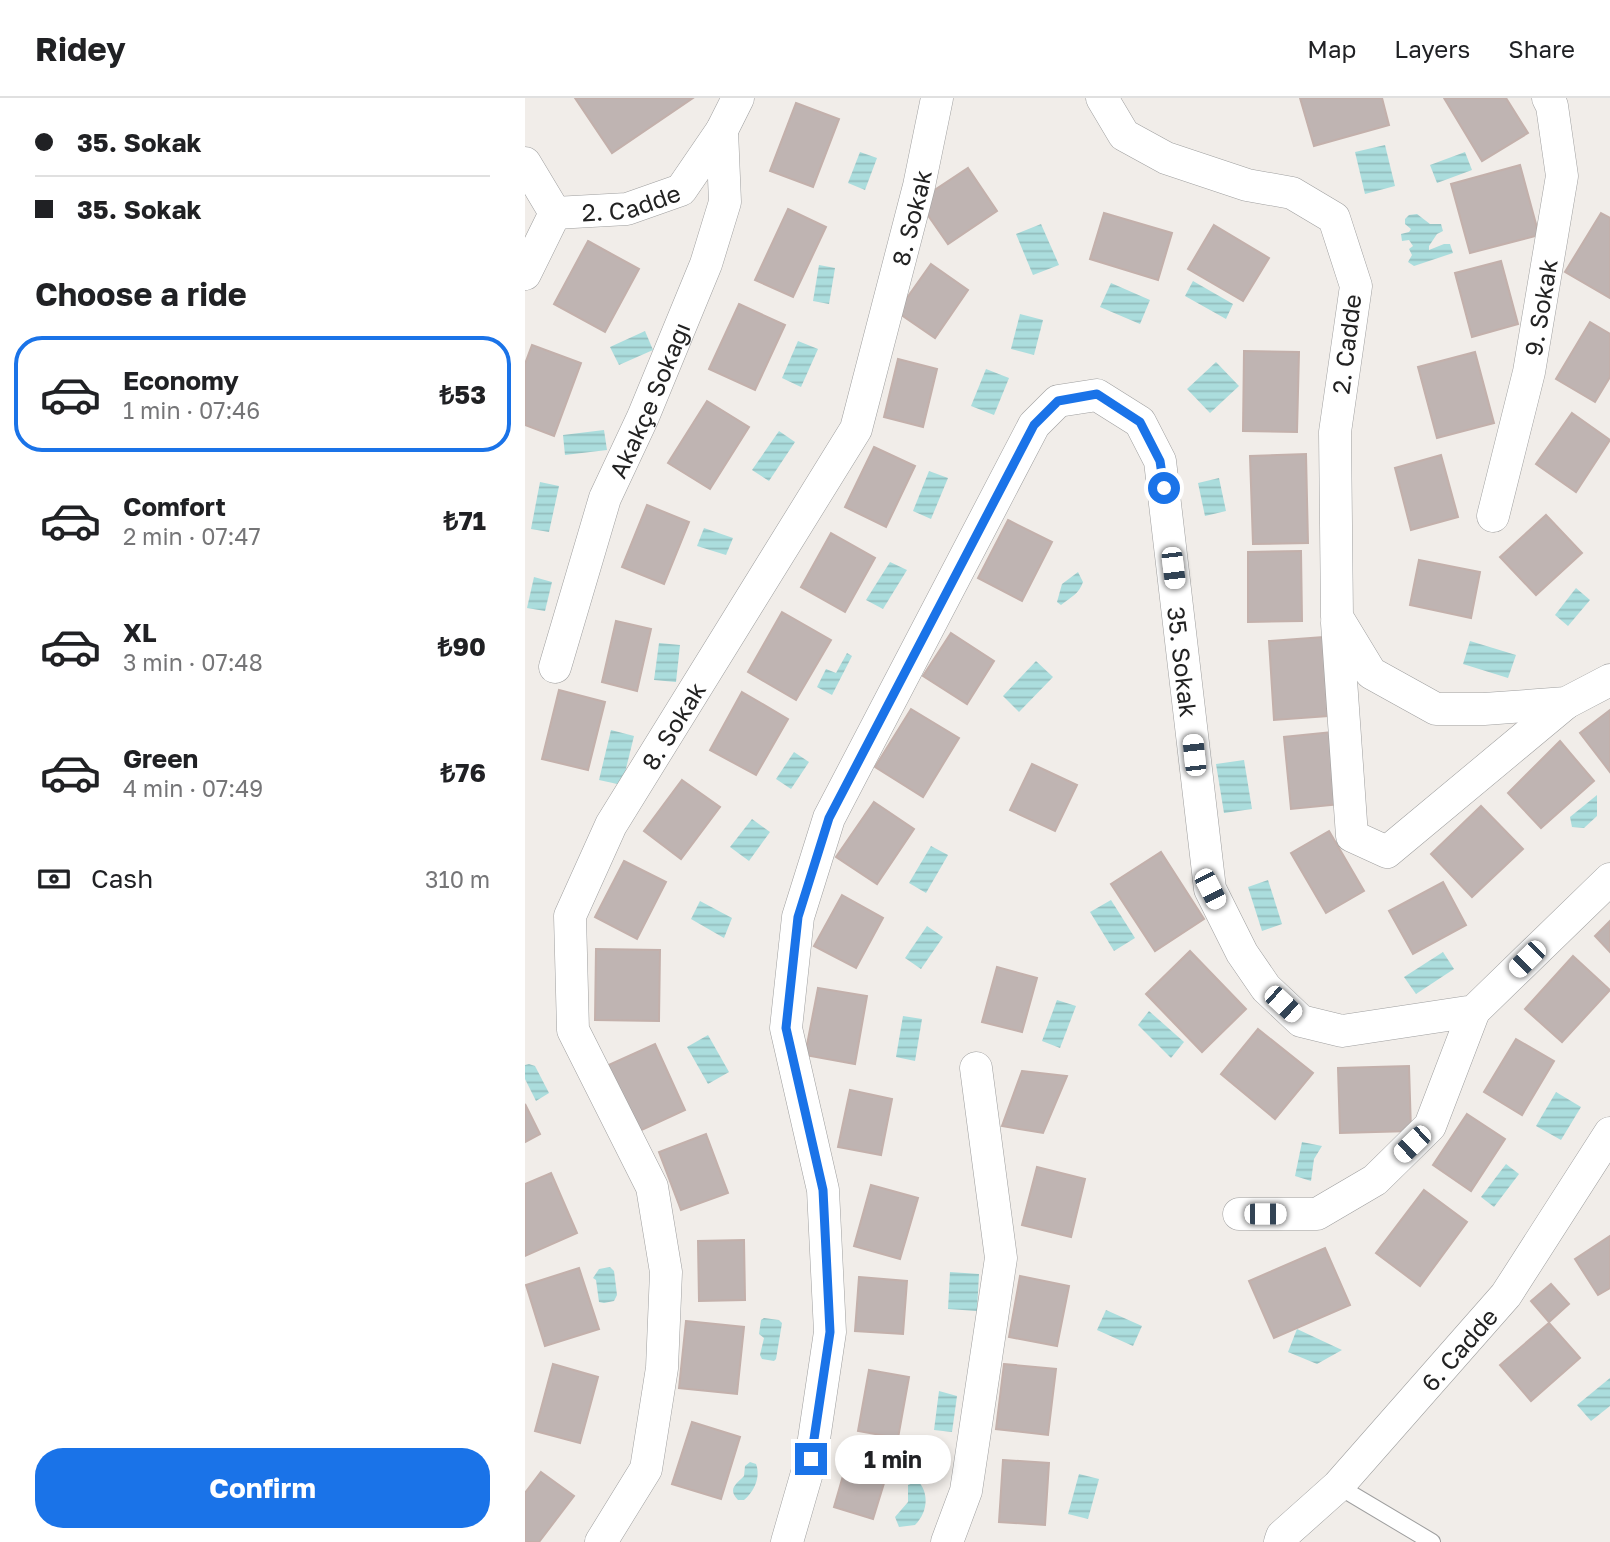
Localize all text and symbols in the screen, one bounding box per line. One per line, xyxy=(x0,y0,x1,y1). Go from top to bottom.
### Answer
text: Ridey xyxy=(35,29,126,68)
text: Map xyxy=(1307,34,1356,63)
text: Layers xyxy=(1394,34,1470,63)
text: Share xyxy=(1508,34,1575,63)
text: 35. Sokak xyxy=(77,127,202,158)
street label: 8. Sokak xyxy=(884,167,937,269)
street label: 2. Cadde xyxy=(581,177,684,226)
text: 35. Sokak xyxy=(77,194,202,225)
street label: 9. Sokak xyxy=(1517,257,1562,358)
text: Choose a ride xyxy=(35,275,247,313)
street label: 2. Cadde xyxy=(1325,292,1367,396)
street label: Akakçe Sokağı xyxy=(602,317,695,482)
icon: car xyxy=(39,363,102,426)
text: Economy xyxy=(123,365,239,396)
text: ₺53 xyxy=(439,379,486,410)
text: 1 min · 07:46 xyxy=(123,396,260,424)
route start xyxy=(1148,472,1180,504)
icon: car xyxy=(39,489,102,552)
text: Comfort xyxy=(123,491,226,522)
text: ₺71 xyxy=(444,505,486,536)
text: 2 min · 07:47 xyxy=(123,522,261,550)
car xyxy=(1161,546,1186,590)
street label: 35. Sokak xyxy=(1163,605,1204,719)
icon: car xyxy=(39,615,102,678)
text: XL xyxy=(123,617,157,648)
text: ₺90 xyxy=(438,631,486,662)
text: 3 min · 07:48 xyxy=(123,648,263,676)
street label: 8. Sokak xyxy=(635,676,711,775)
car xyxy=(1182,733,1207,777)
icon: car xyxy=(39,741,102,804)
text: Green xyxy=(123,743,198,774)
text: ₺76 xyxy=(440,757,486,788)
text: 4 min · 07:49 xyxy=(123,774,263,802)
icon: cash xyxy=(35,860,73,898)
text: Cash xyxy=(91,863,153,894)
text: 310 m xyxy=(425,865,490,893)
car xyxy=(1192,866,1229,912)
car xyxy=(1505,937,1550,981)
car xyxy=(1261,982,1306,1026)
car xyxy=(1390,1122,1435,1166)
car xyxy=(1245,1204,1287,1225)
street label: 6. Cadde xyxy=(1414,1301,1503,1396)
callout: 1 min xyxy=(835,1434,951,1484)
route end xyxy=(795,1443,827,1475)
text: 1 min xyxy=(864,1445,922,1473)
button: Confirm xyxy=(35,1448,490,1528)

